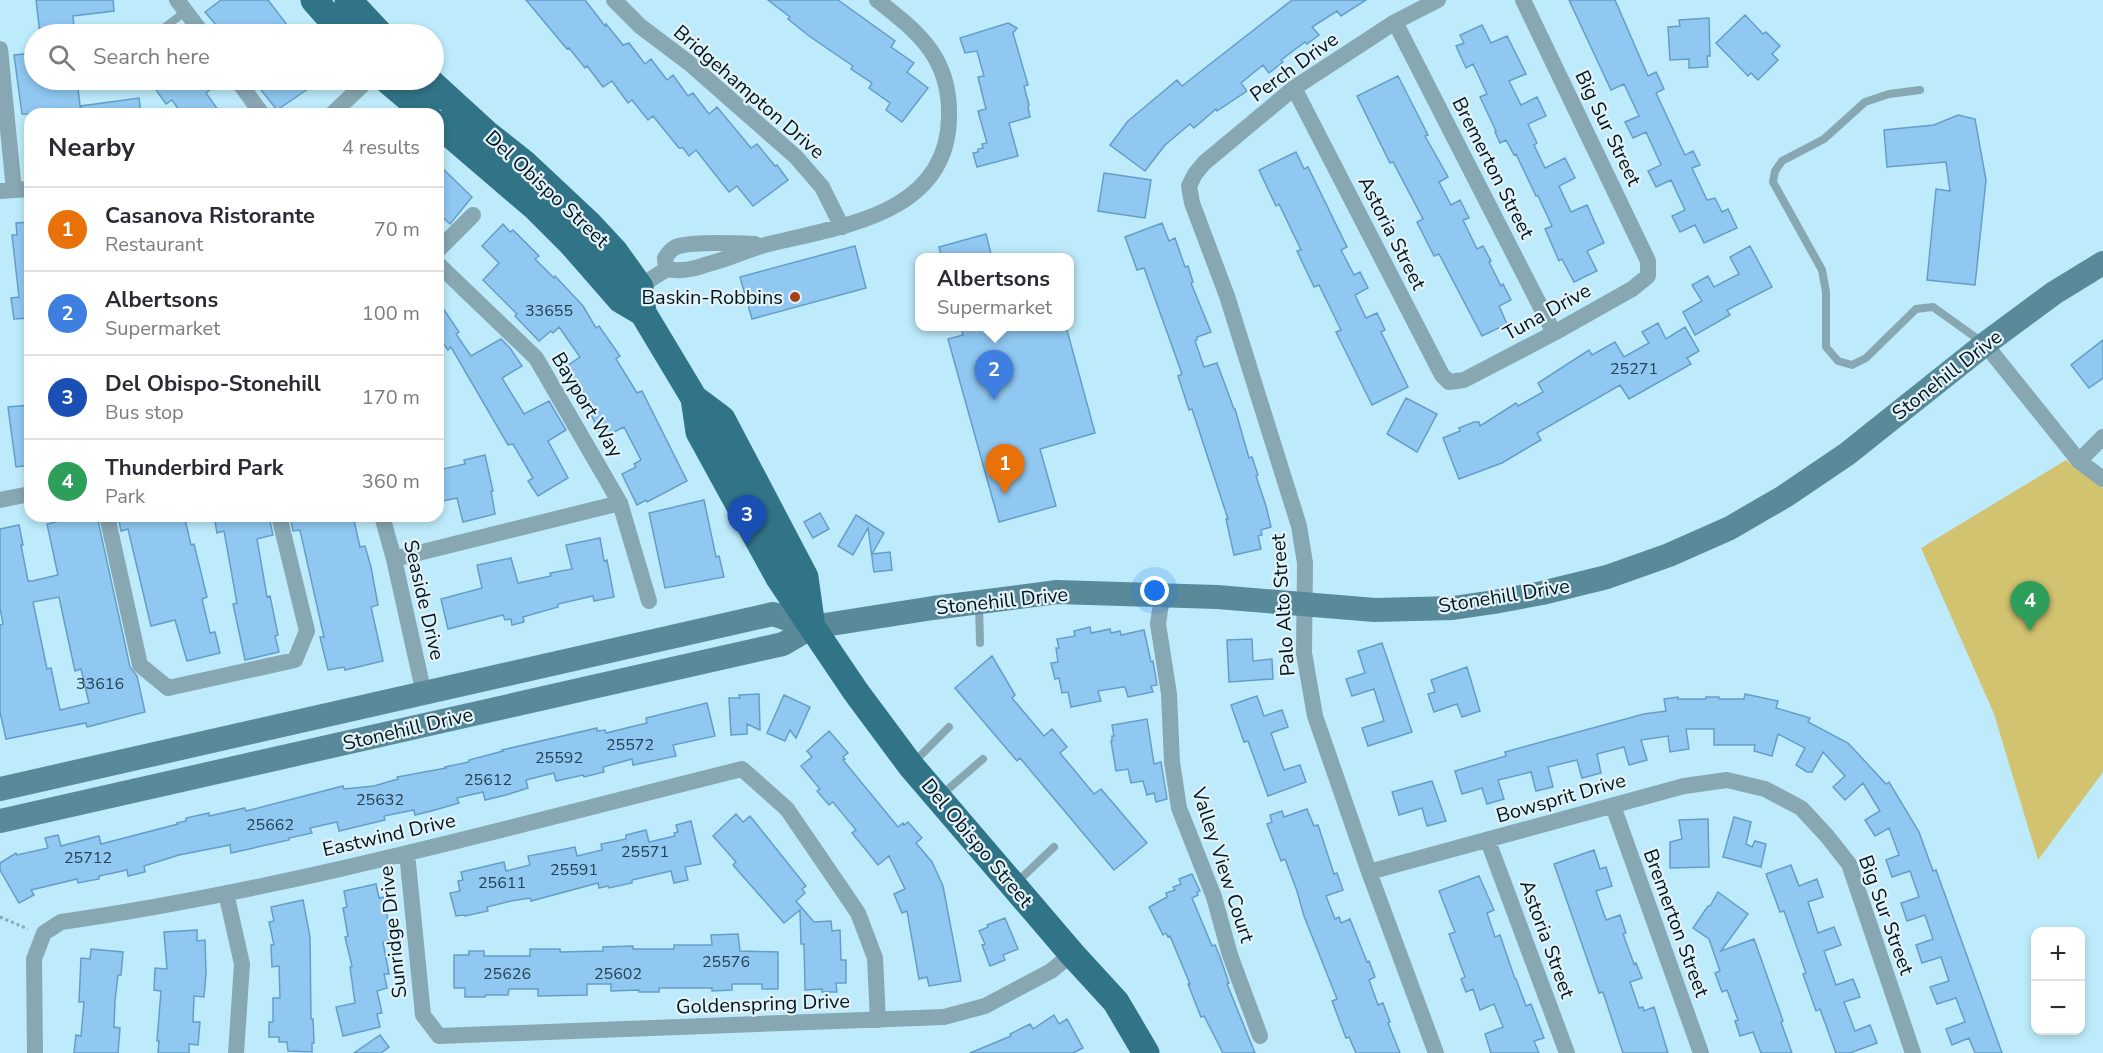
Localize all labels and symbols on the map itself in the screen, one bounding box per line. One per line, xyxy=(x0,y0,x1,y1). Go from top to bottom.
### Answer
street label: Bridgehampton Drive xyxy=(668,19,830,165)
street label: Perch Drive xyxy=(1244,26,1344,108)
street label: Big Sur Street xyxy=(1568,66,1648,191)
street label: Bremerton Street xyxy=(1446,92,1541,244)
street label: Del Obispo Street xyxy=(479,124,616,254)
street label: Astoria Street xyxy=(1352,172,1433,295)
street label: Tuna Drive xyxy=(1498,277,1596,347)
place label: Baskin-Robbins xyxy=(642,284,783,311)
marker: Baskin-Robbins xyxy=(788,290,802,304)
house number: 33655 xyxy=(525,300,573,322)
street label: Stonehill Drive xyxy=(1886,324,2008,426)
street label: Bayport Way xyxy=(545,347,629,463)
pin: 2 xyxy=(974,350,1014,400)
house number: 25271 xyxy=(1610,358,1658,380)
pin: 1 xyxy=(986,444,1024,494)
pin: 3 xyxy=(728,496,766,545)
street label: Palo Alto Street xyxy=(1264,532,1301,677)
street label: Seaside Drive xyxy=(397,537,451,663)
street label: Stonehill Drive xyxy=(1436,572,1572,620)
your location xyxy=(1140,576,1169,605)
street label: Stonehill Drive xyxy=(935,581,1069,621)
pin: 4 xyxy=(2010,582,2050,631)
house number: 33616 xyxy=(76,673,124,695)
street label: Stonehill Drive xyxy=(340,701,476,757)
house number: 25572 xyxy=(606,734,654,756)
house number: 25592 xyxy=(535,747,583,769)
street label: Bowsprit Drive xyxy=(1493,767,1629,829)
house number: 25612 xyxy=(464,769,512,791)
street label: Del Obispo Street xyxy=(915,773,1039,914)
street label: Valley View Court xyxy=(1185,783,1261,947)
house number: 25632 xyxy=(356,789,404,811)
street label: Eastwind Drive xyxy=(320,807,458,863)
house number: 25662 xyxy=(246,814,294,836)
house number: 25571 xyxy=(621,841,669,863)
street label: Bremerton Street xyxy=(1637,845,1716,1002)
house number: 25712 xyxy=(64,847,112,869)
street label: Big Sur Street xyxy=(1852,851,1920,979)
house number: 25591 xyxy=(550,859,598,881)
street label: Sunridge Drive xyxy=(373,864,413,1000)
house number: 25611 xyxy=(478,872,526,894)
street label: Astoria Street xyxy=(1513,876,1581,1003)
house number: 25576 xyxy=(702,951,750,973)
house number: 25626 xyxy=(483,963,531,985)
house number: 25602 xyxy=(594,963,642,985)
street label: Goldenspring Drive xyxy=(676,987,850,1021)

